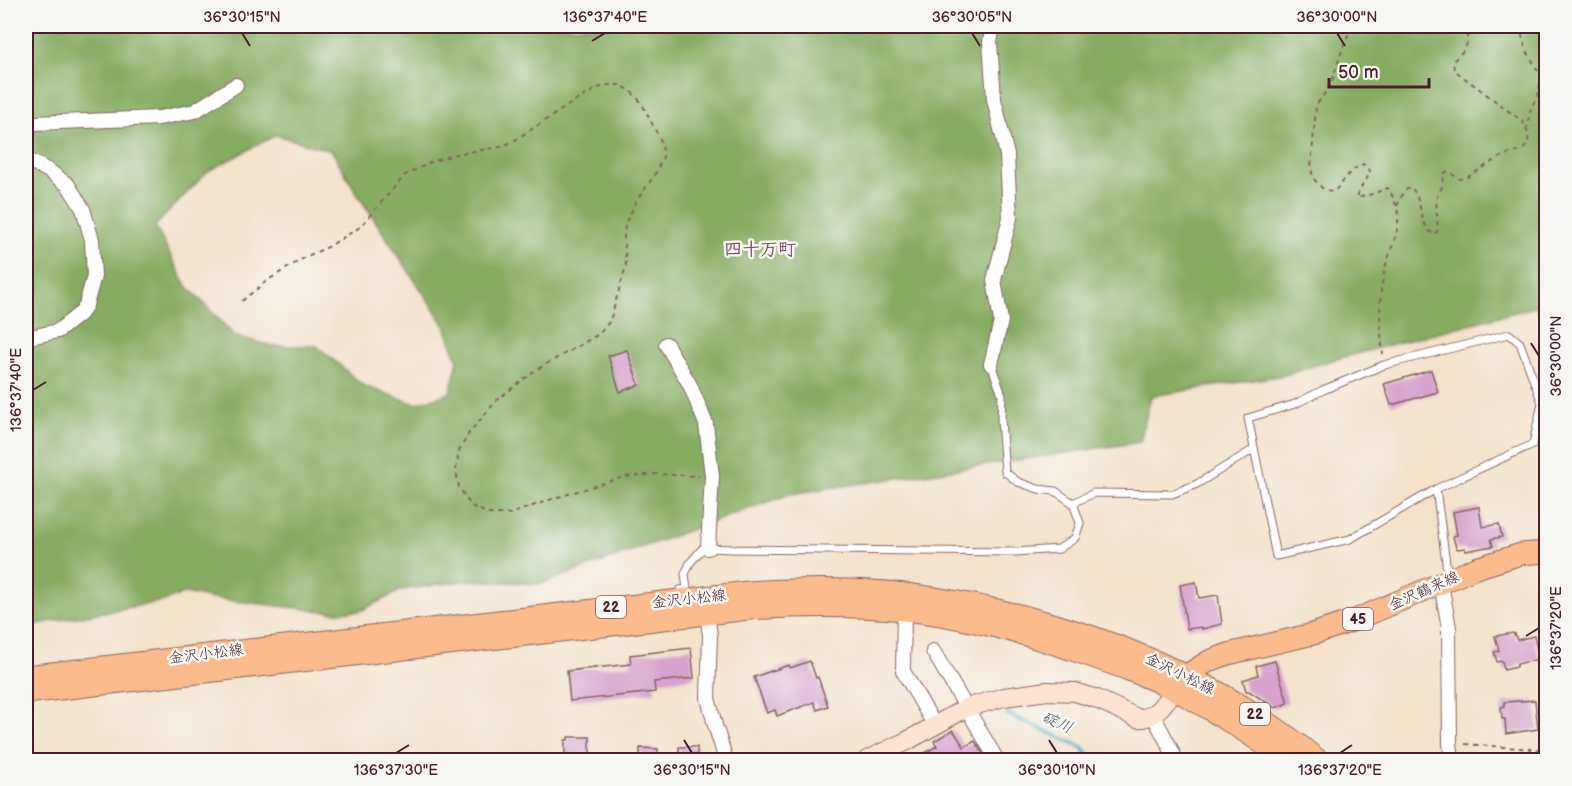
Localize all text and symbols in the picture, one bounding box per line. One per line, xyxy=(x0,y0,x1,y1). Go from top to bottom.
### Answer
text: 36°30'15"N xyxy=(203,8,281,27)
text: 136°37'40"E xyxy=(563,8,647,27)
text: 36°30'05"N xyxy=(932,8,1012,27)
text: 36°30'00"N xyxy=(1297,8,1377,27)
scale bar xyxy=(1329,51,1430,89)
text: 50 m xyxy=(1338,62,1379,83)
district label: 四十万町 xyxy=(724,239,796,260)
text: 36°30'00"N xyxy=(1547,316,1566,396)
text: 136°37'40"E xyxy=(7,348,26,432)
street label: 金沢鶴来線 xyxy=(1386,567,1462,615)
street label: 金沢小松線 xyxy=(651,586,727,612)
text: 136°37'20"E xyxy=(1547,586,1566,670)
road number: 22 xyxy=(596,596,626,618)
road number: 45 xyxy=(1343,608,1373,630)
street label: 金沢小松線 xyxy=(168,640,244,668)
street label: 金沢小松線 xyxy=(1142,649,1218,699)
road number: 22 xyxy=(1240,703,1270,725)
water label: 碇川 xyxy=(1039,708,1075,738)
text: 136°37'30"E xyxy=(354,761,438,780)
text: 36°30'15"N xyxy=(653,761,731,780)
text: 36°30'10"N xyxy=(1018,761,1096,780)
text: 136°37'20"E xyxy=(1298,761,1382,780)

